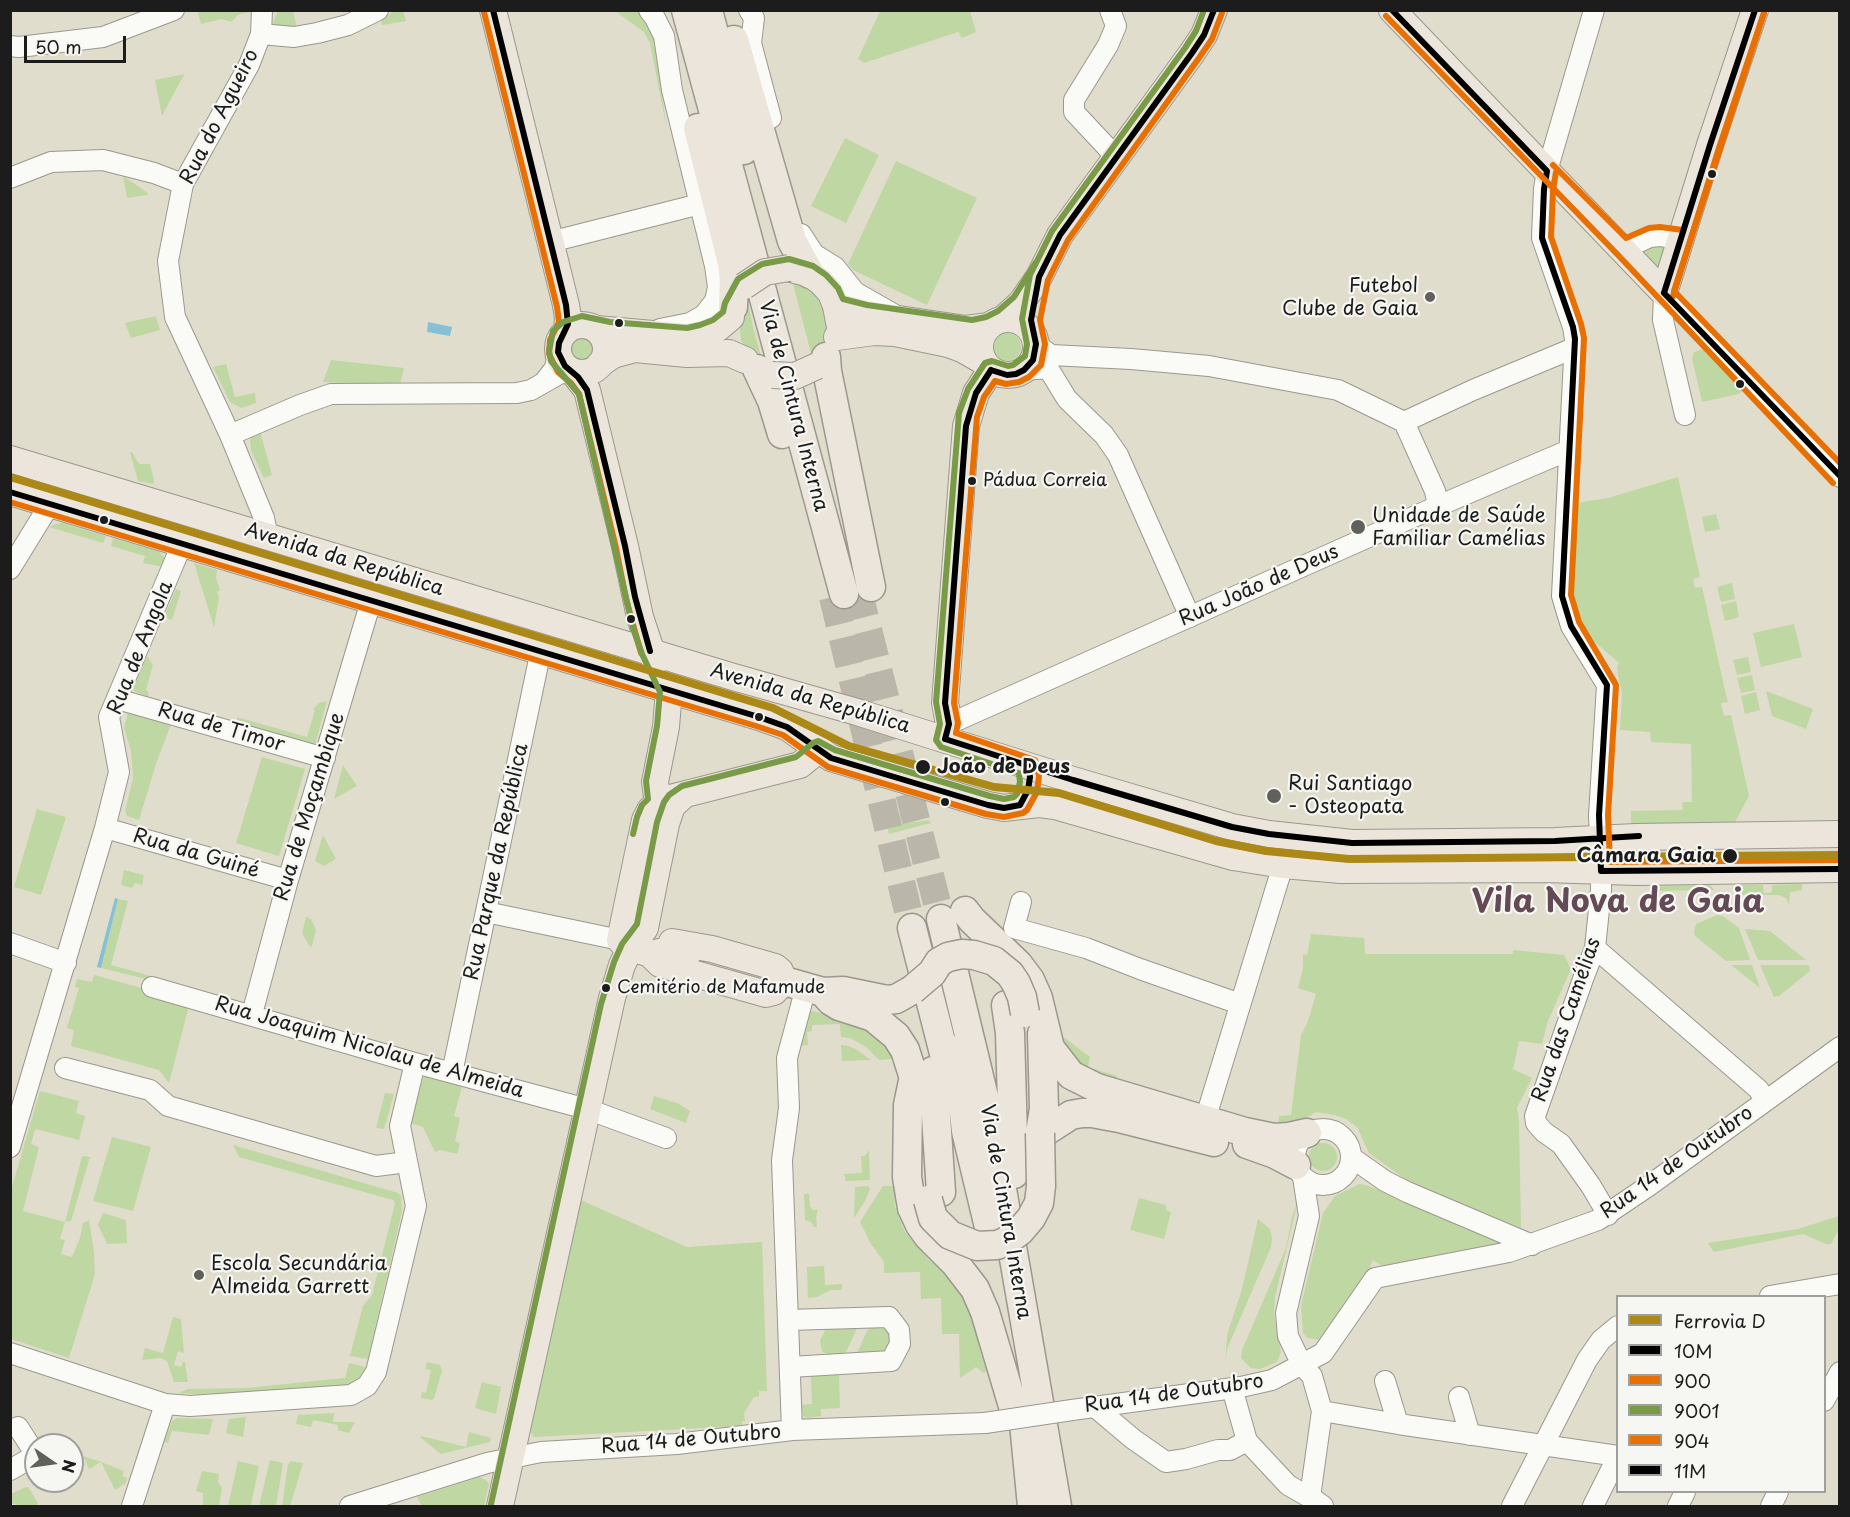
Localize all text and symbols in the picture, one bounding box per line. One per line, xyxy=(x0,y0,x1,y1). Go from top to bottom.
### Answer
scale bar xyxy=(27,24,129,62)
text: 50 m xyxy=(35,33,82,60)
street label: Rua do Agueiro xyxy=(176,45,264,189)
unlabelled marker xyxy=(1706,168,1718,180)
place label: Futebol Clube de Gaia xyxy=(1282,274,1418,321)
marker: Futebol Clube de Gaia xyxy=(1423,290,1437,304)
street label: Via de Cintura Interna xyxy=(753,298,833,514)
unlabelled marker xyxy=(613,317,625,329)
unlabelled marker xyxy=(1734,378,1746,390)
place label: Pádua Correia xyxy=(983,470,1107,492)
marker: Pádua Correia xyxy=(966,475,978,487)
place label: Unidade de Saúde Familiar Camélias xyxy=(1372,504,1546,551)
unlabelled marker xyxy=(98,514,110,526)
street label: Avenida da República xyxy=(242,518,446,602)
marker: Unidade de Saúde Familiar Camélias xyxy=(1349,518,1367,536)
street label: Rua João de Deus xyxy=(1175,540,1343,632)
street label: Rua de Angola xyxy=(103,578,179,718)
unlabelled marker xyxy=(625,613,637,625)
street label: Avenida da República xyxy=(707,659,913,739)
street label: Rua de Timor xyxy=(155,698,287,758)
street label: Rua de Moçambique xyxy=(270,710,350,904)
unlabelled marker xyxy=(753,711,765,723)
street label: Rua Parque da República xyxy=(460,741,534,983)
place label: João de Deus xyxy=(937,755,1070,779)
marker: João de Deus xyxy=(914,758,932,776)
place label: Rui Santiago - Osteopata xyxy=(1288,772,1412,819)
marker: Rui Santiago - Osteopata xyxy=(1265,787,1283,805)
unlabelled marker xyxy=(939,796,951,808)
street label: Rua da Guiné xyxy=(130,824,262,884)
place label: Câmara Gaia xyxy=(1576,844,1716,868)
marker: Câmara Gaia xyxy=(1721,847,1739,865)
district label: Vila Nova de Gaia xyxy=(1471,884,1765,922)
street label: Rua das Camélias xyxy=(1528,935,1606,1105)
place label: Cemitério de Mafamude xyxy=(617,977,825,999)
marker: Cemitério de Mafamude xyxy=(600,982,612,994)
street label: Rua Joaquim Nicolau de Almeida xyxy=(212,992,526,1104)
street label: Rua 14 de Outubro xyxy=(1596,1101,1758,1225)
street label: Via de Cintura Interna xyxy=(974,1103,1036,1321)
place label: Escola Secundária Almeida Garrett xyxy=(211,1252,387,1299)
marker: Escola Secundária Almeida Garrett xyxy=(192,1268,206,1282)
legend xyxy=(1616,1295,1826,1493)
text: Ferrovia D xyxy=(1674,1307,1766,1334)
text: 10M xyxy=(1674,1337,1712,1364)
text: 900 xyxy=(1674,1367,1711,1394)
street label: Rua 14 de Outubro xyxy=(1083,1370,1265,1418)
text: 9001 xyxy=(1674,1397,1719,1424)
street label: Rua 14 de Outubro xyxy=(600,1420,782,1460)
text: 904 xyxy=(1674,1427,1710,1454)
north arrow xyxy=(24,1433,84,1493)
text: 11M xyxy=(1674,1457,1706,1484)
text: N xyxy=(56,1458,83,1475)

